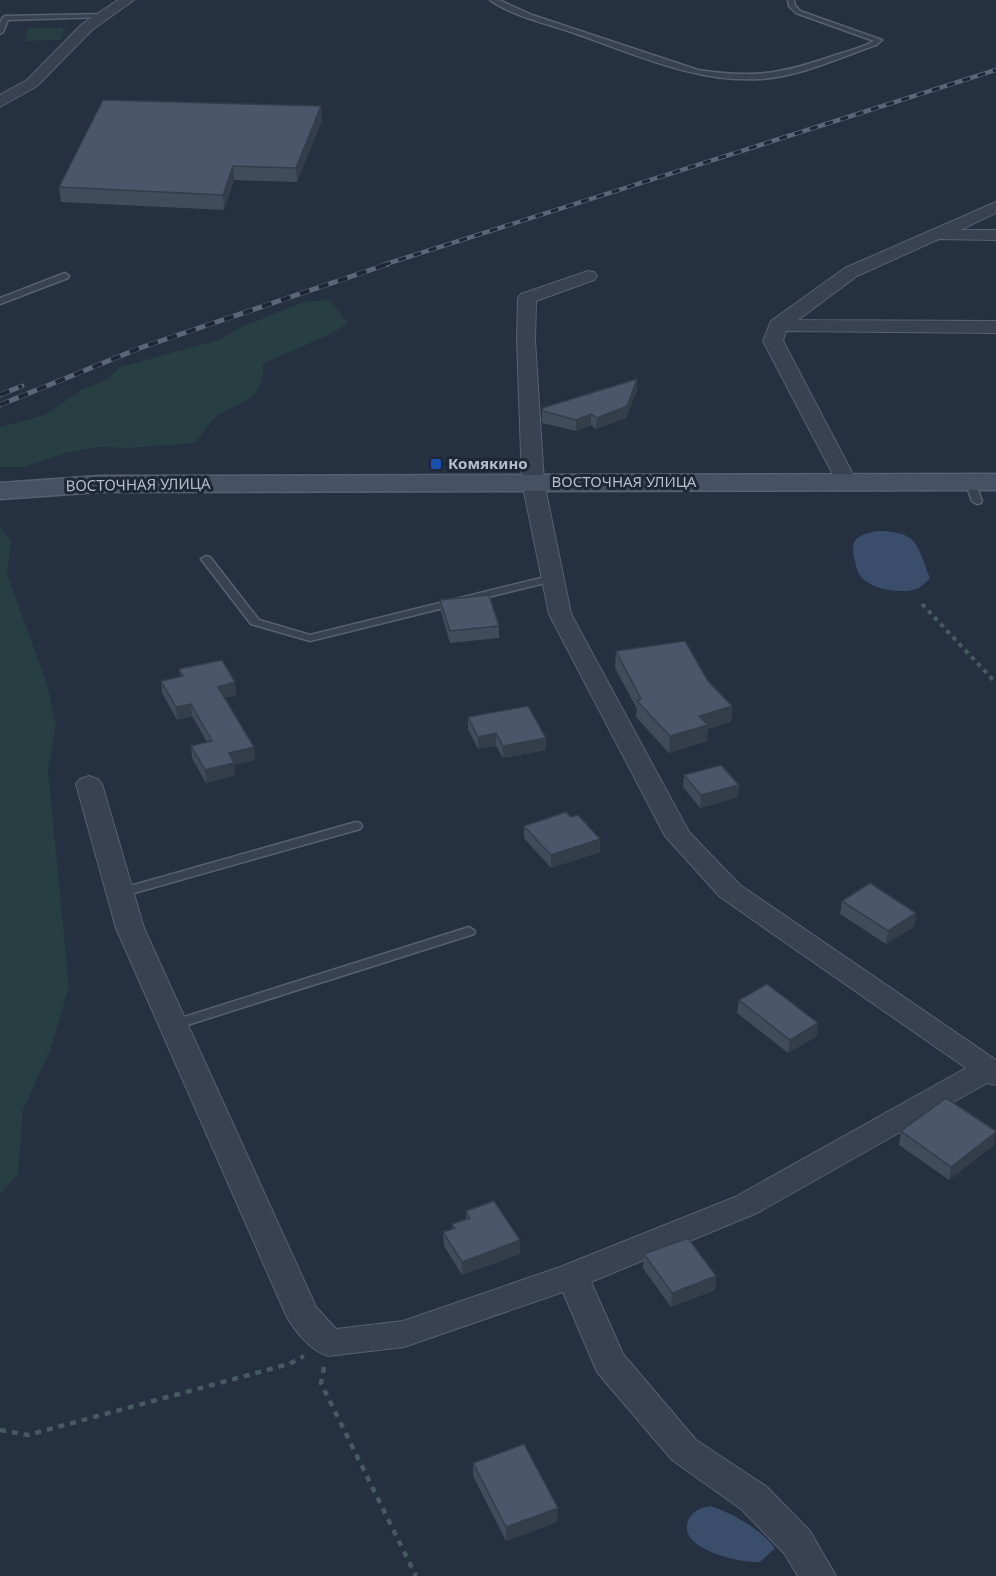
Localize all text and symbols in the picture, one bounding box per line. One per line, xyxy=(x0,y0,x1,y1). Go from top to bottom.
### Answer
place label: Комякино xyxy=(448,453,528,473)
marker: Комякино xyxy=(429,457,443,471)
street label: ВОСТОЧНАЯ УЛИЦА xyxy=(552,471,697,491)
street label: ВОСТОЧНАЯ УЛИЦА xyxy=(65,473,211,495)

